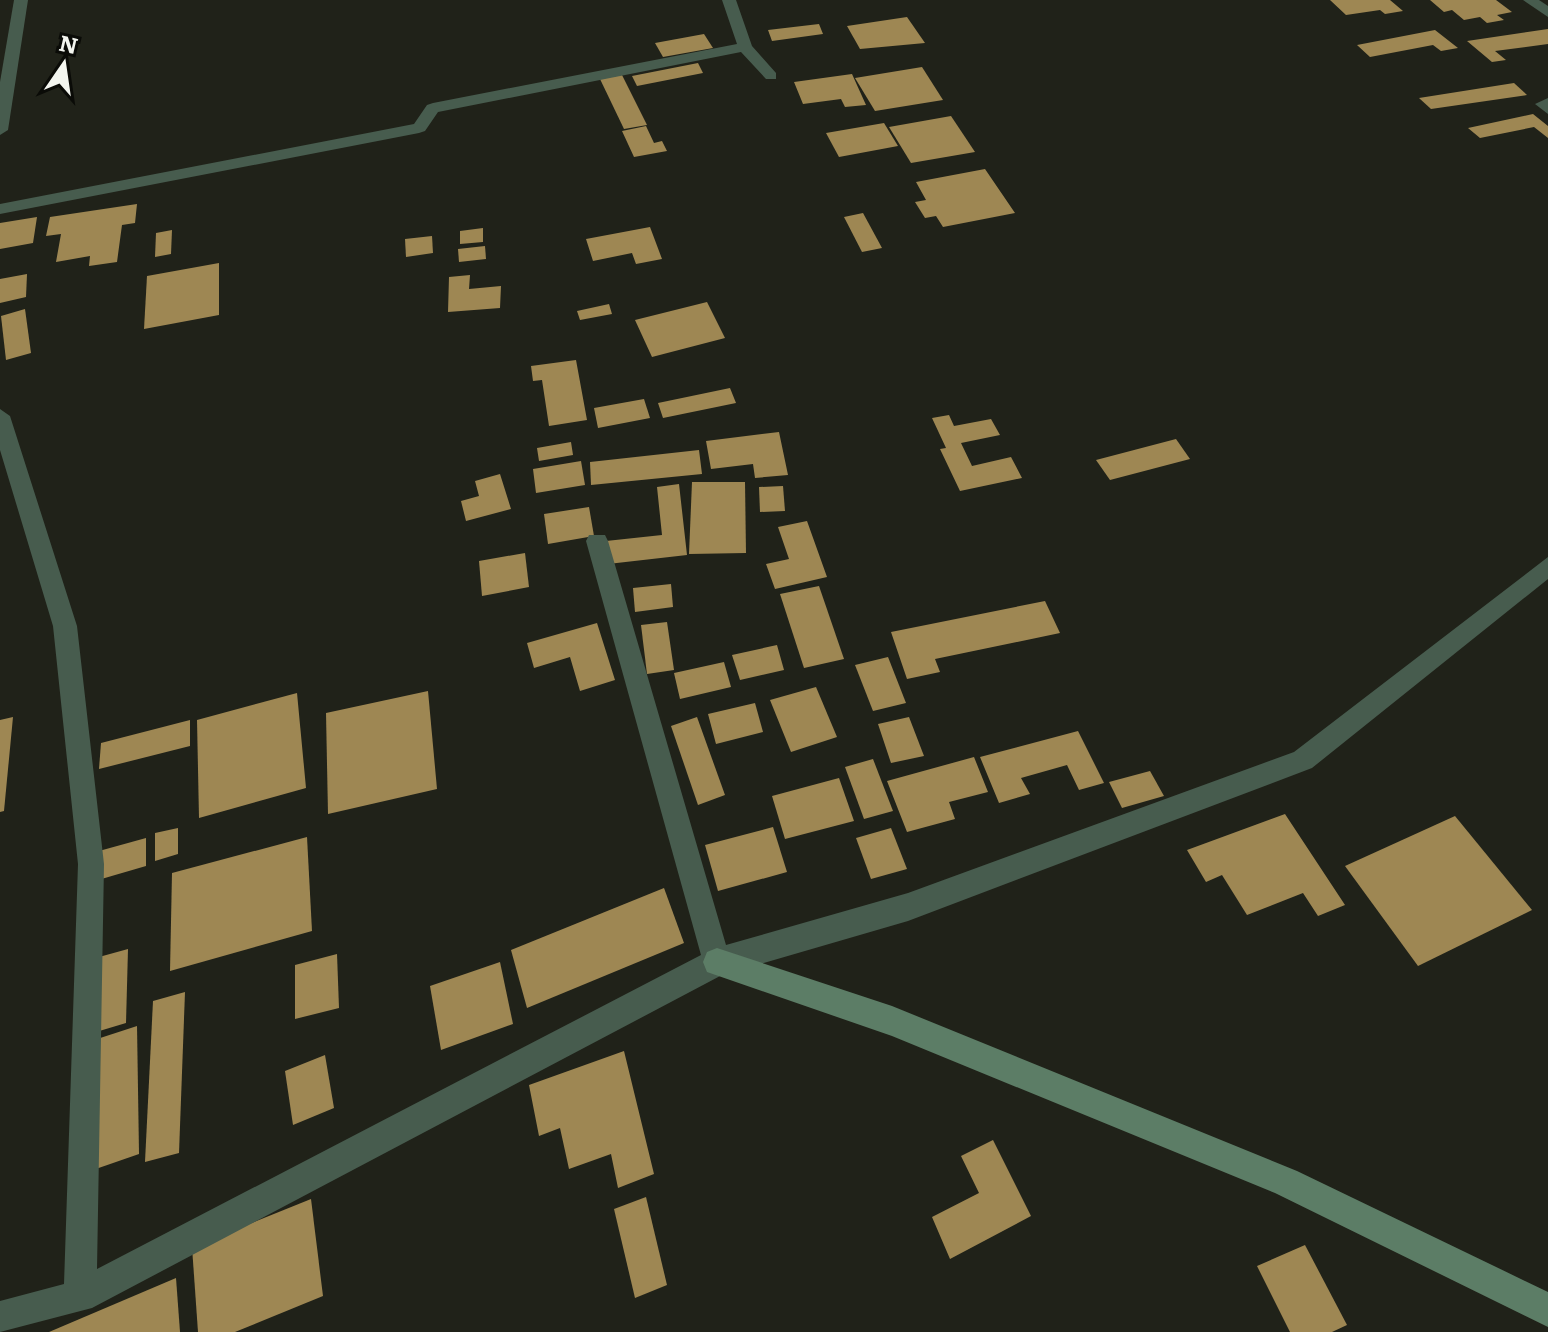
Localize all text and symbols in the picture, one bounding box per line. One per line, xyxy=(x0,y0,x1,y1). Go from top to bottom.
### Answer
north arrow xyxy=(24,24,104,104)
text: N xyxy=(56,25,82,61)

